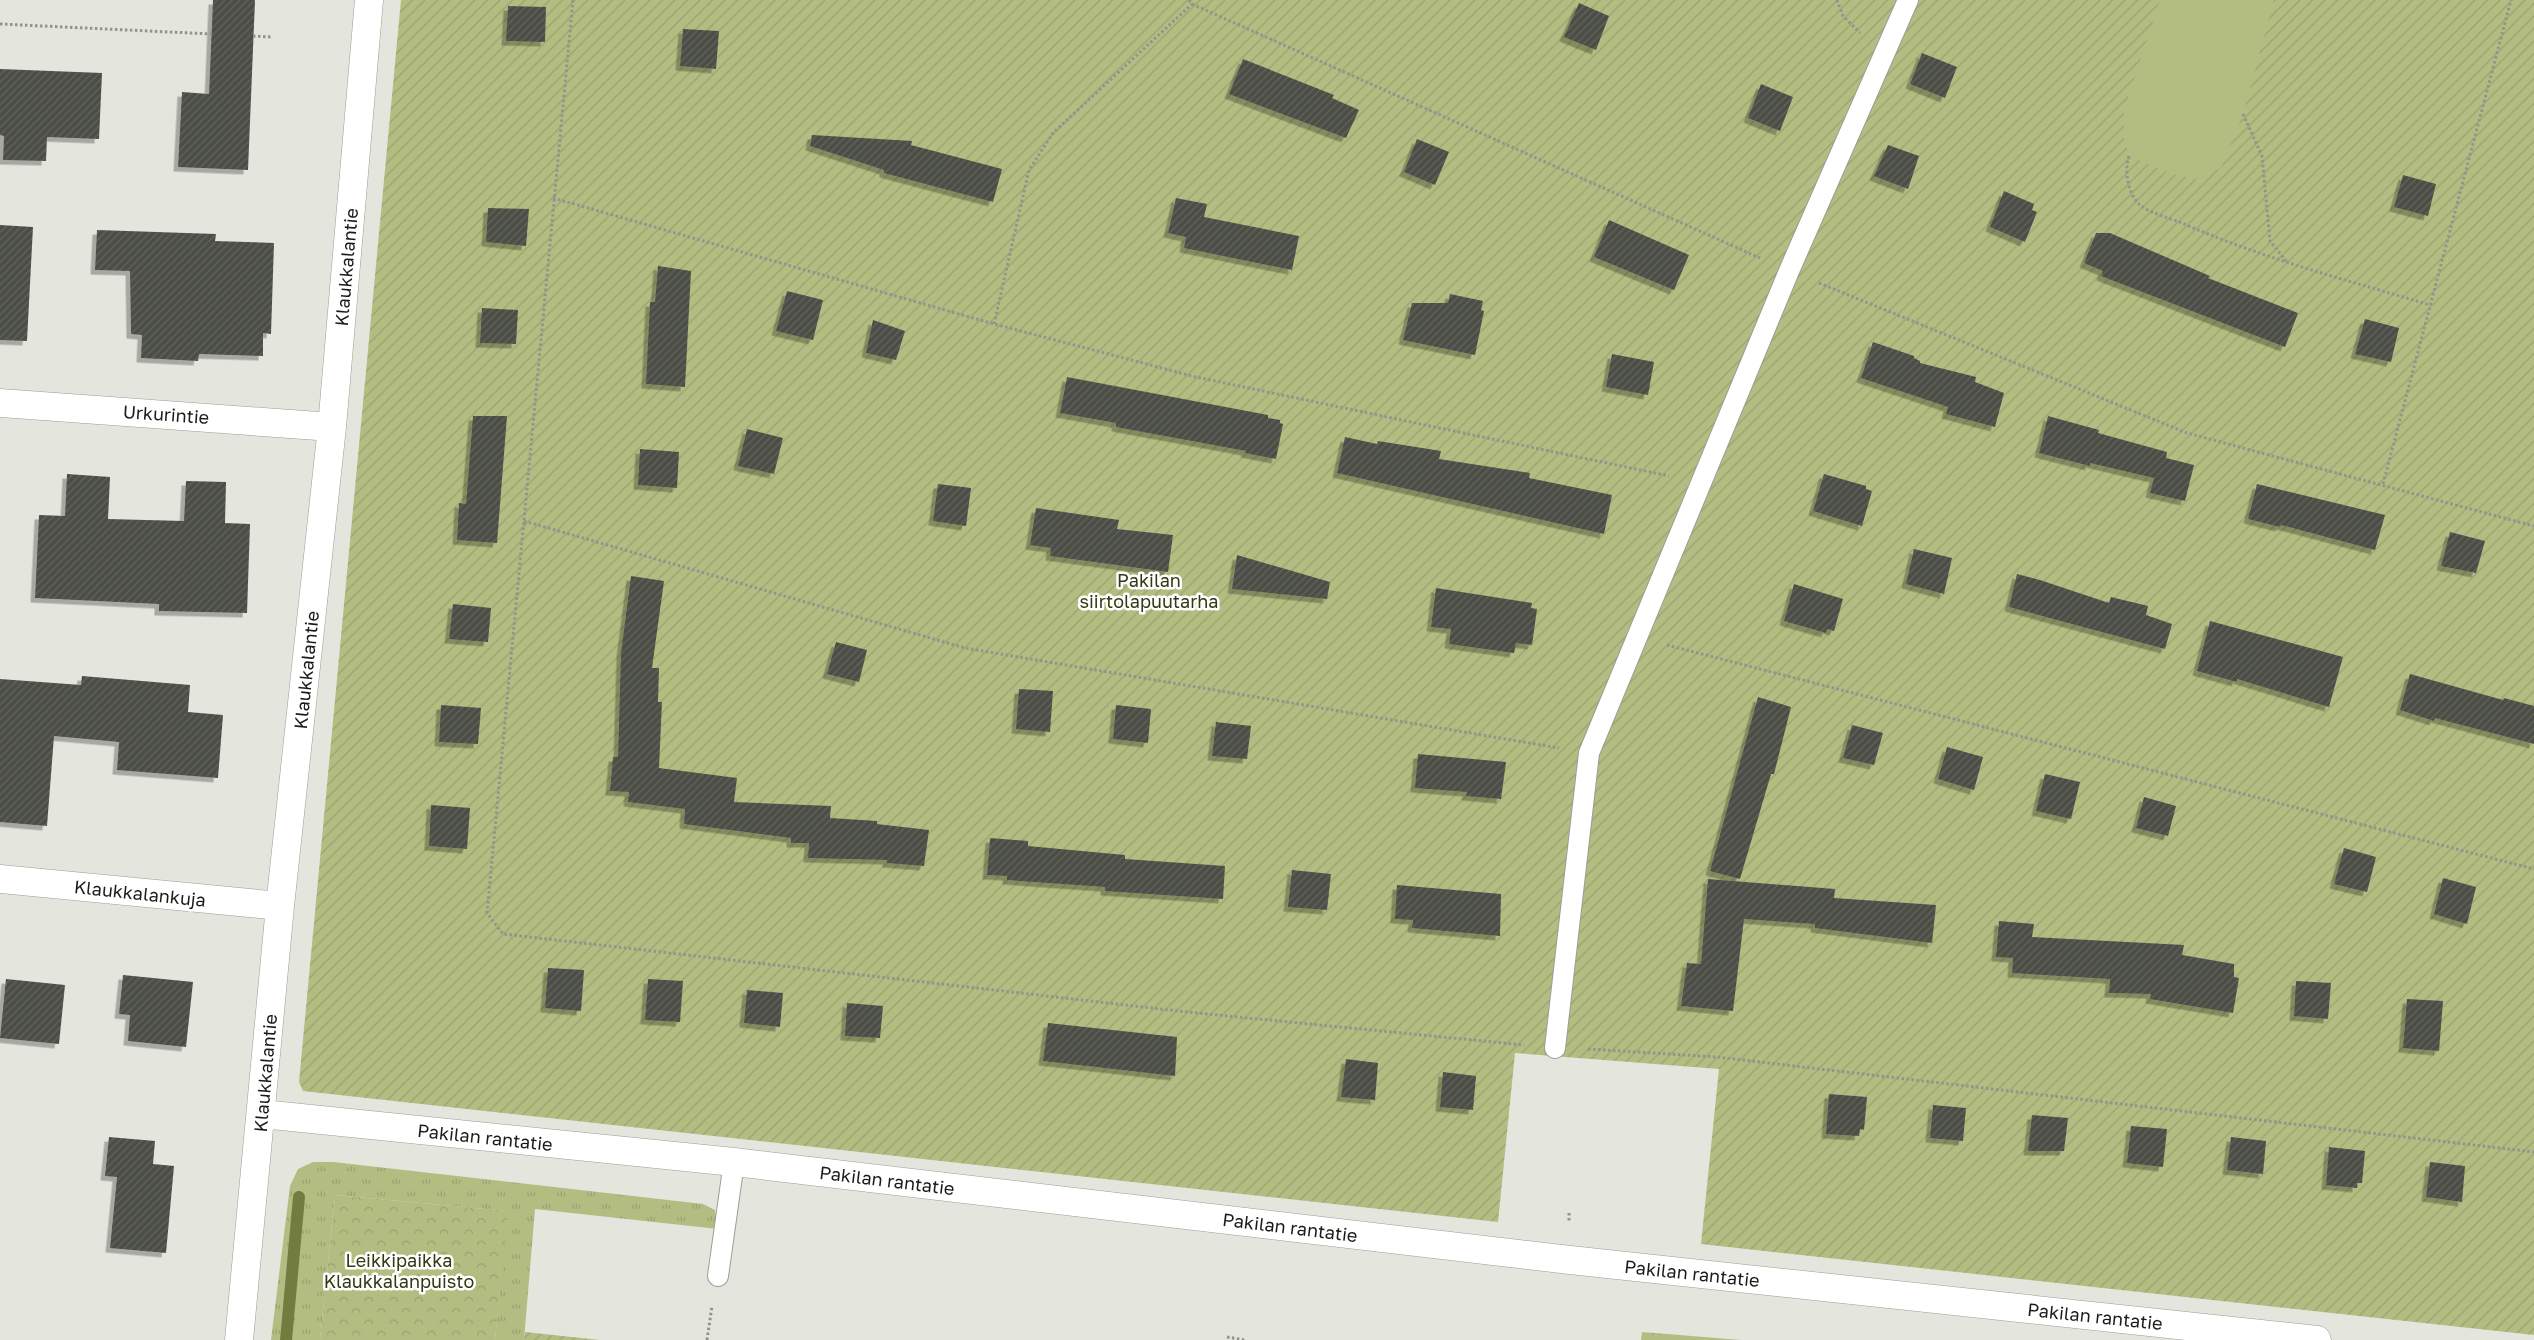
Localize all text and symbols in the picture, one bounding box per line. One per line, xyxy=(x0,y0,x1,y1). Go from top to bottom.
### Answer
street label: Klaukkalantie xyxy=(330,207,362,327)
street label: Urkurintie xyxy=(122,400,210,428)
park label: Pakilan siirtolapuutarha xyxy=(1080,569,1218,612)
street label: Klaukkalantie xyxy=(289,610,323,730)
street label: Klaukkalankuja xyxy=(73,875,207,911)
street label: Klaukkalantie xyxy=(249,1013,281,1133)
street label: Pakilan rantatie xyxy=(416,1119,554,1155)
street label: Pakilan rantatie xyxy=(818,1161,956,1199)
street label: Pakilan rantatie xyxy=(1221,1208,1359,1246)
park label: Leikkipaikka Klaukkalanpuisto xyxy=(324,1249,474,1292)
street label: Pakilan rantatie xyxy=(1623,1255,1761,1291)
street label: Pakilan rantatie xyxy=(2026,1298,2164,1334)

